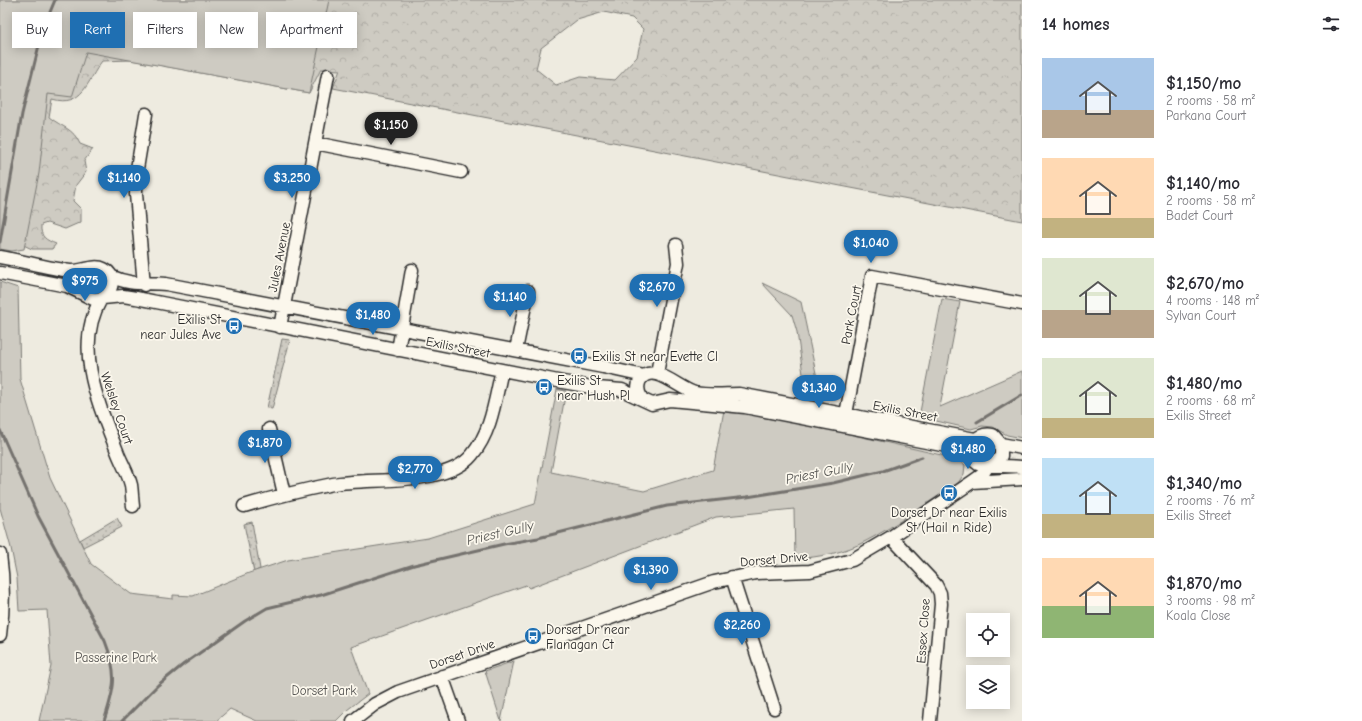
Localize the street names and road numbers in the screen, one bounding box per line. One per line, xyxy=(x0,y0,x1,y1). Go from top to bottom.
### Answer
street label: Jules Avenue xyxy=(265,220,293,293)
street label: Park Court xyxy=(838,283,864,346)
street label: Exilis Street xyxy=(425,333,493,361)
street label: Welsley Court xyxy=(98,370,137,447)
street label: Exilis Street xyxy=(872,397,940,425)
street label: Dorset Drive xyxy=(739,549,809,569)
street label: Essex Close xyxy=(913,598,933,664)
street label: Dorset Drive xyxy=(427,636,497,672)

